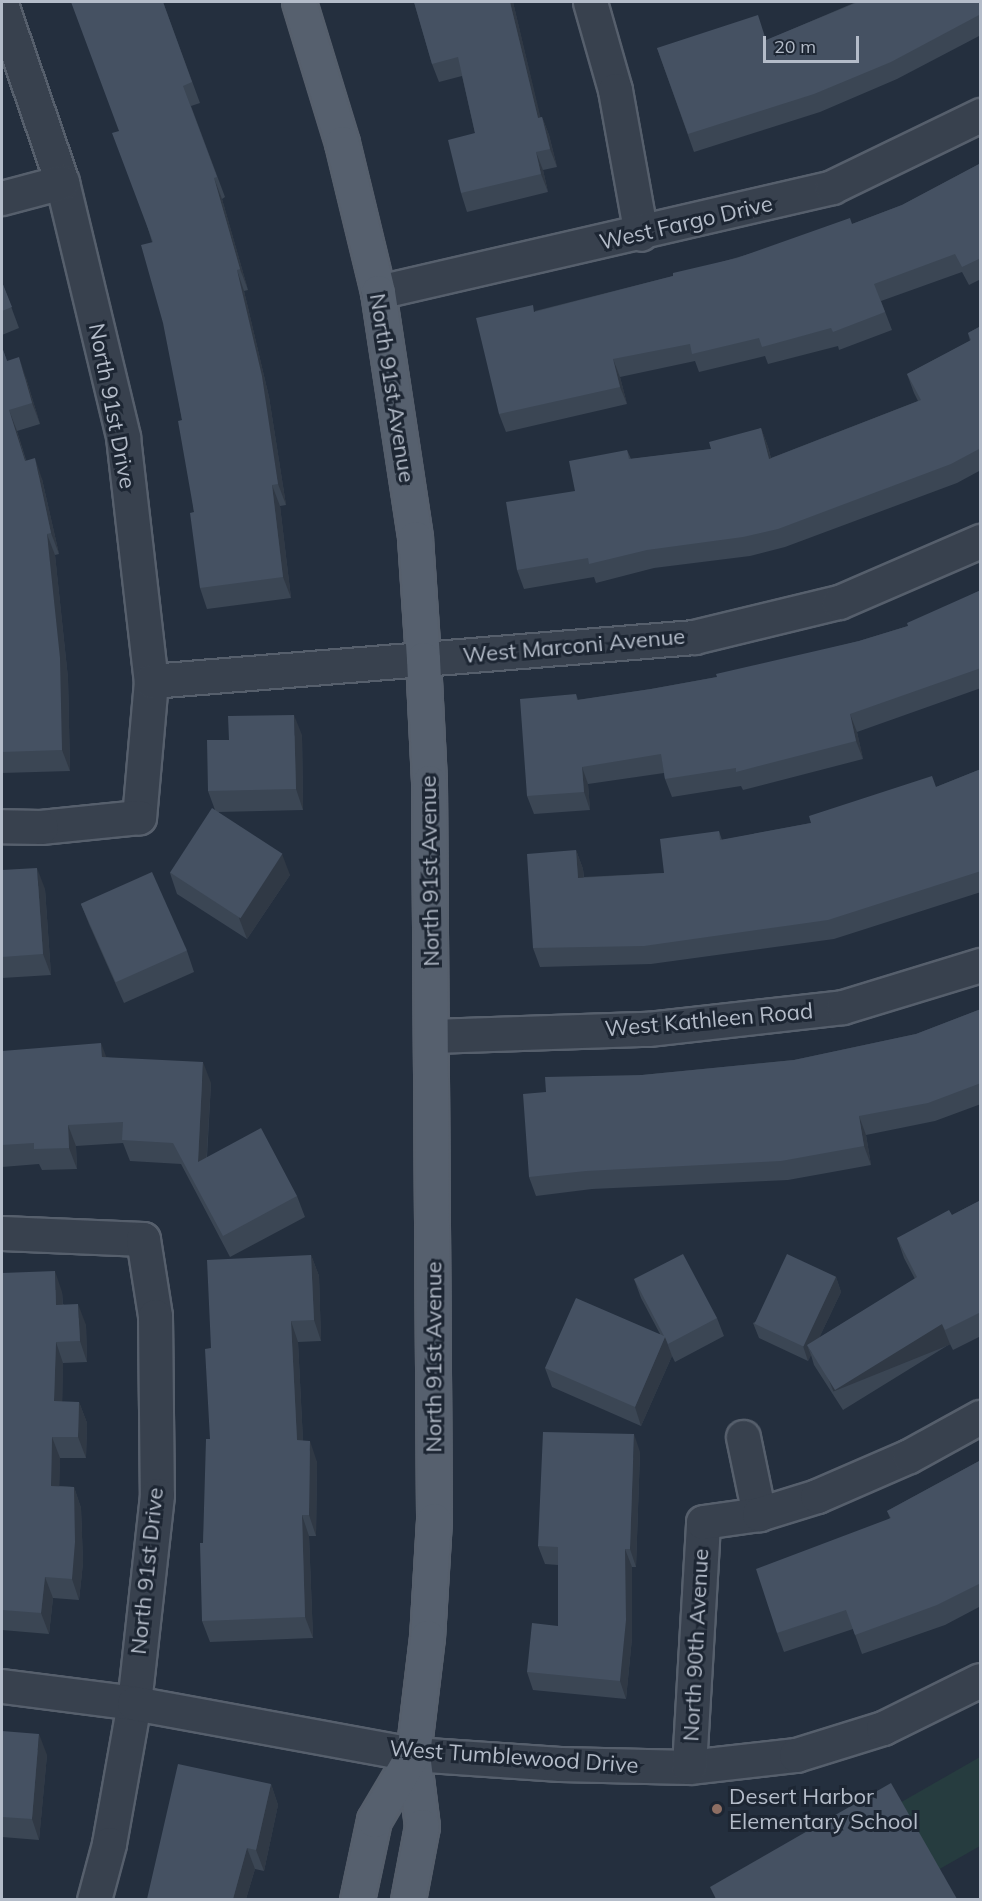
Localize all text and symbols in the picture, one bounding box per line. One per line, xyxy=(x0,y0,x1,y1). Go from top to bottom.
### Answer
scale bar xyxy=(766,24,862,62)
text: 20 m xyxy=(774,35,816,58)
street label: West Fargo Drive xyxy=(597,190,775,256)
street label: North 91st Avenue xyxy=(364,292,420,484)
street label: North 91st Drive xyxy=(83,321,141,491)
street label: West Marconi Avenue xyxy=(462,623,686,669)
street label: North 91st Avenue xyxy=(415,775,445,967)
street label: West Kathleen Road xyxy=(604,998,814,1042)
street label: North 91st Avenue xyxy=(421,1261,447,1453)
street label: North 91st Drive xyxy=(125,1486,169,1656)
street label: North 90th Avenue xyxy=(678,1548,714,1742)
street label: West Tumblewood Drive xyxy=(389,1735,639,1779)
place label: Desert Harbor Elementary School xyxy=(729,1783,918,1834)
marker: Desert Harbor Elementary School xyxy=(710,1802,724,1816)

